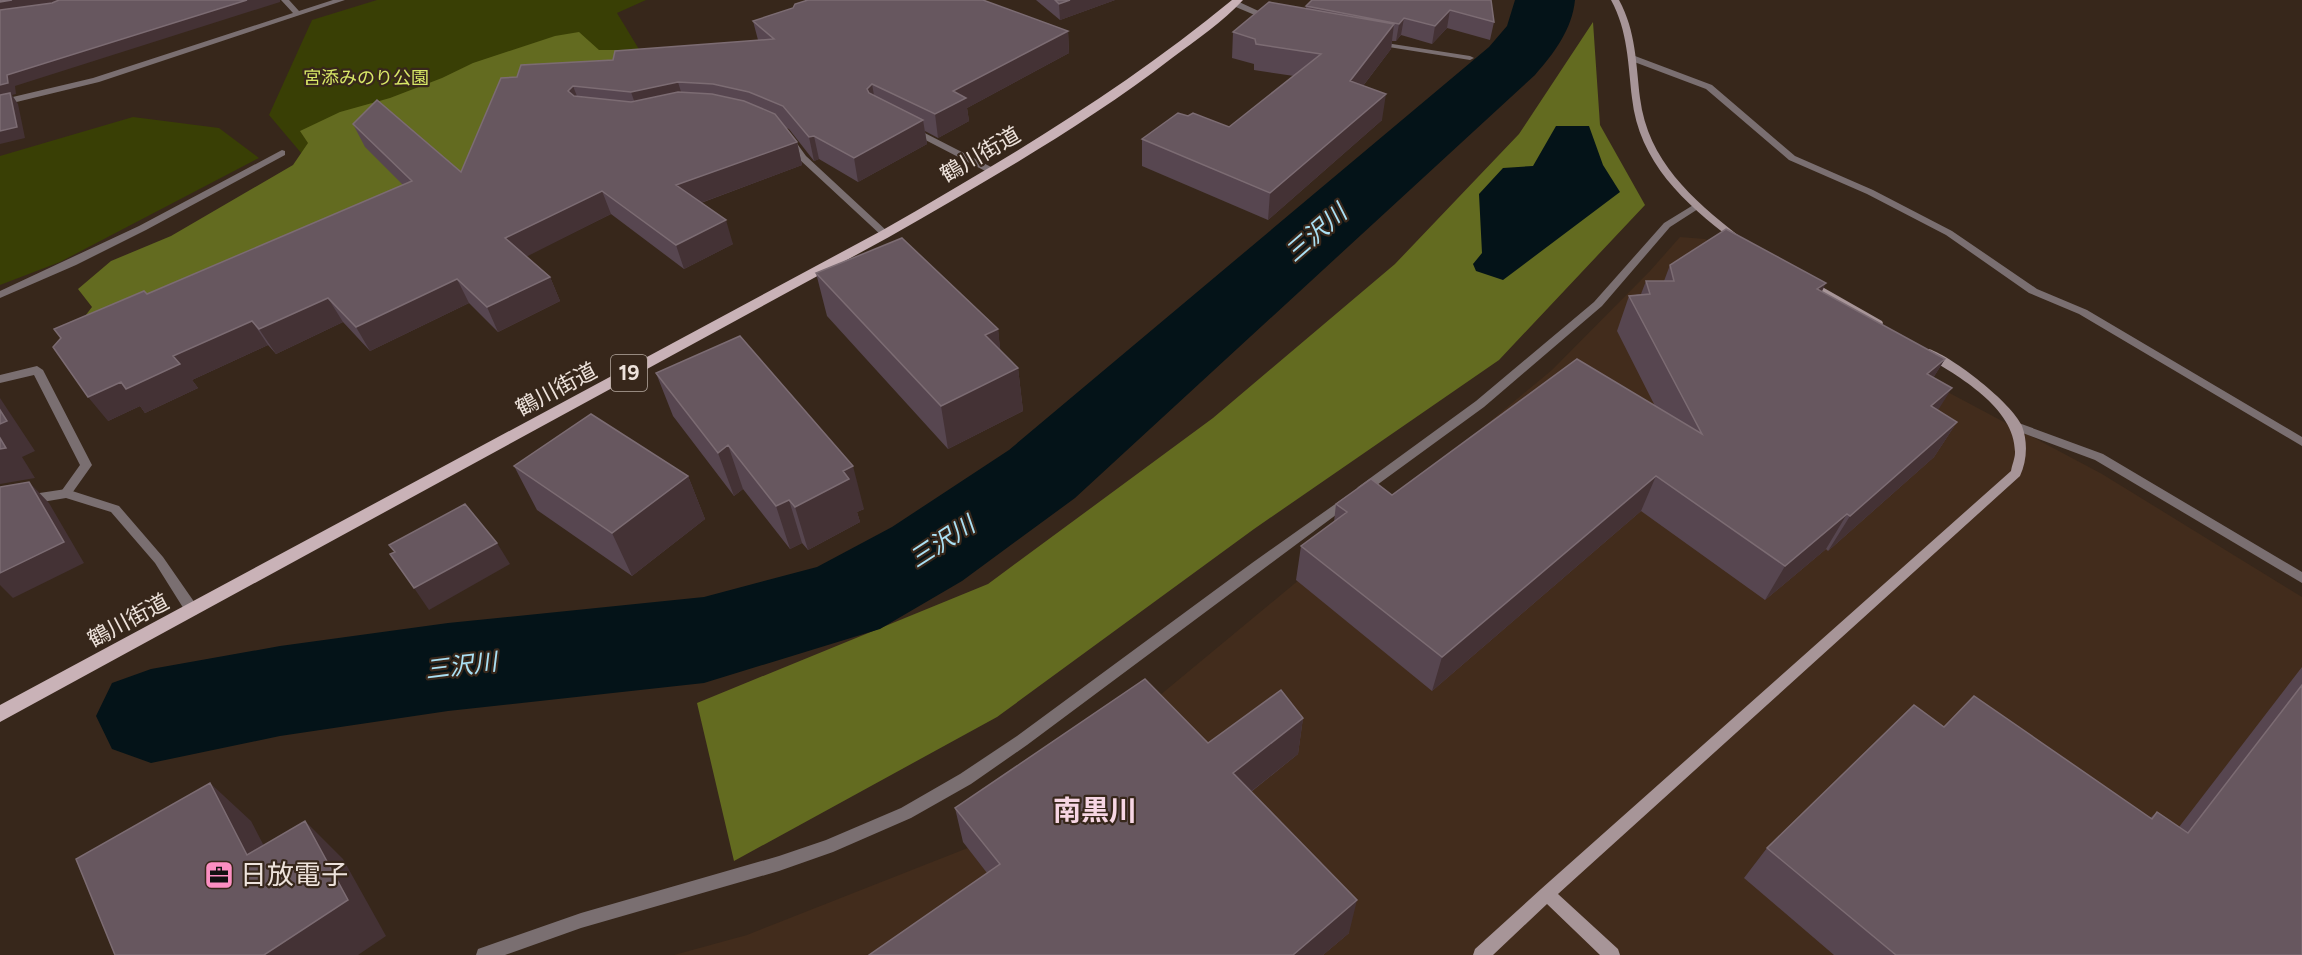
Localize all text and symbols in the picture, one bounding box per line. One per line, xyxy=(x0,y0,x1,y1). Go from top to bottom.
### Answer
park label: 宮添みのり公園 xyxy=(303,67,429,89)
street label: 鶴川街道 xyxy=(935,121,1025,188)
water label: 三沢川 xyxy=(1279,196,1355,267)
road number: 19 xyxy=(611,355,647,391)
street label: 鶴川街道 xyxy=(511,357,601,422)
water label: 三沢川 xyxy=(904,508,982,573)
street label: 鶴川街道 xyxy=(83,588,173,653)
water label: 三沢川 xyxy=(423,646,501,684)
district label: 南黒川 xyxy=(1053,793,1137,827)
place label: 日放電子 xyxy=(240,858,348,891)
office icon: 日放電子 xyxy=(203,859,235,891)

